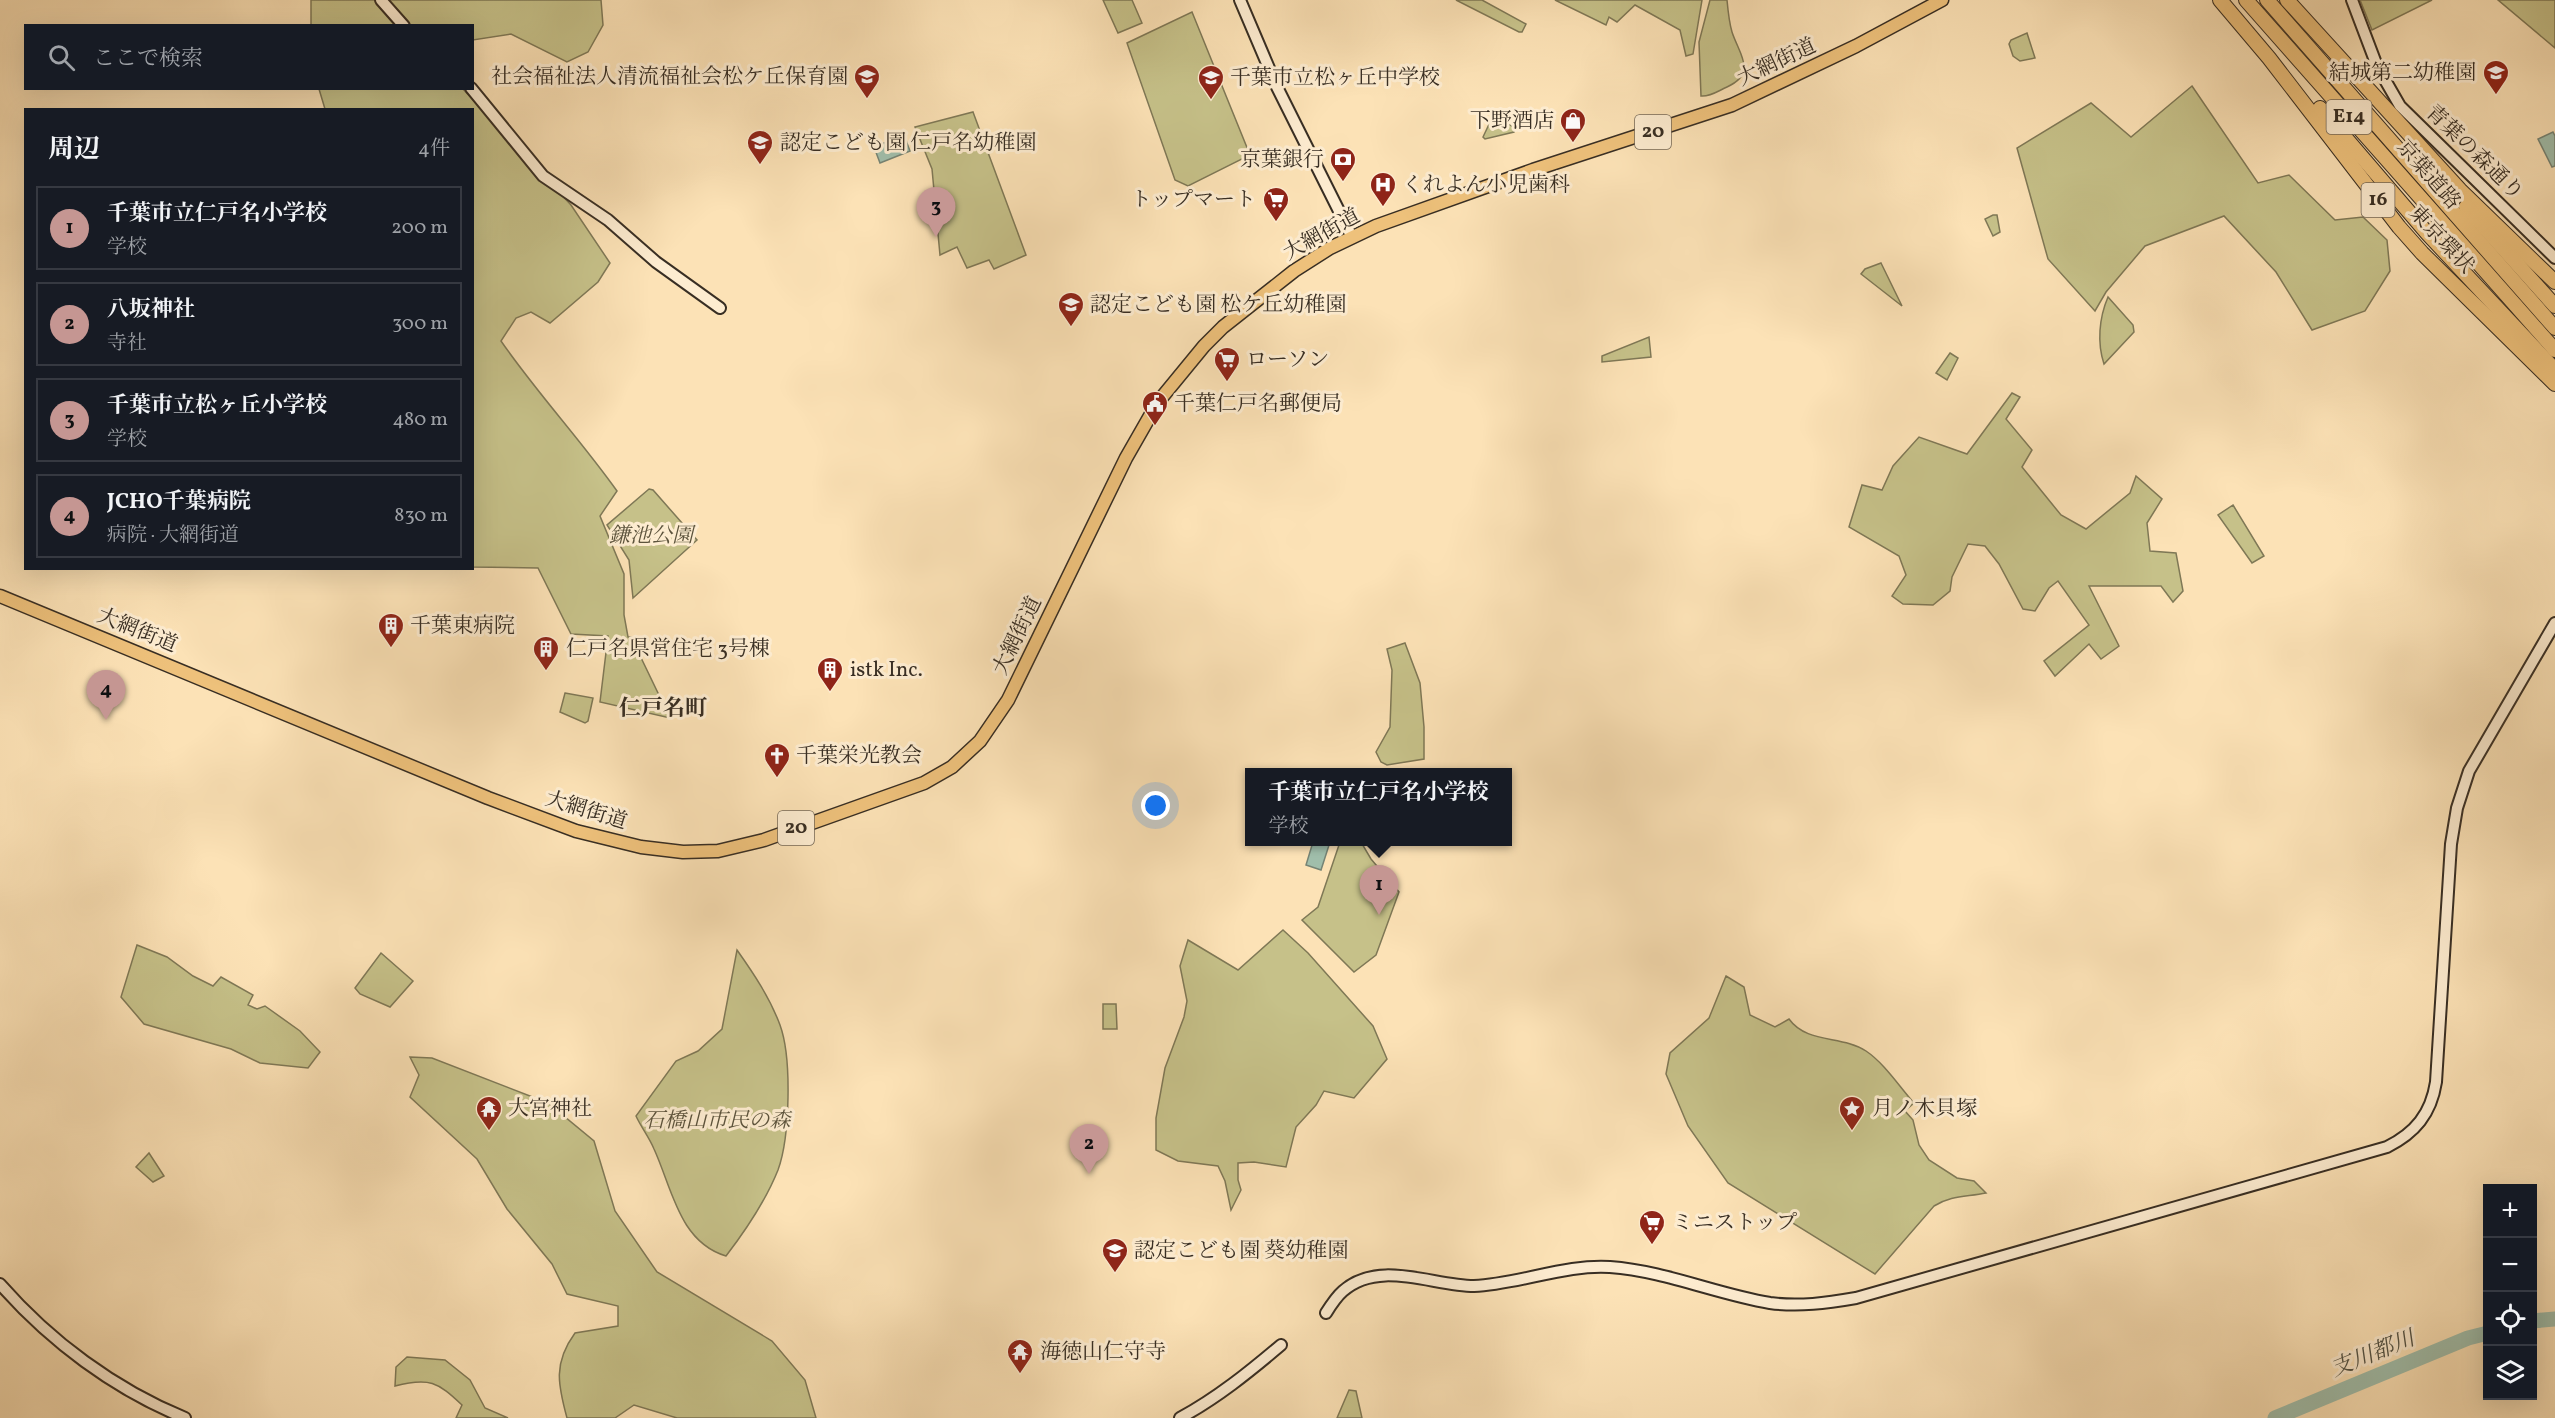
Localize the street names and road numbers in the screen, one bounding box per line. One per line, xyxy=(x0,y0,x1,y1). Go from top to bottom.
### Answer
street label: 大網街道 xyxy=(1733,32,1821,94)
street label: 青葉の森通り xyxy=(2419,99,2529,207)
road number: E14 xyxy=(2326,100,2372,134)
road number: 20 xyxy=(1635,115,1671,149)
street label: 京葉道路 xyxy=(2390,134,2466,216)
road number: 16 xyxy=(2362,183,2394,217)
street label: 東京環状 xyxy=(2402,199,2480,281)
street label: 大網街道 xyxy=(1278,202,1366,268)
street label: 大網街道 xyxy=(987,592,1049,680)
street label: 大網街道 xyxy=(93,602,181,660)
street label: 大網街道 xyxy=(542,785,630,837)
road number: 20 xyxy=(778,811,814,845)

